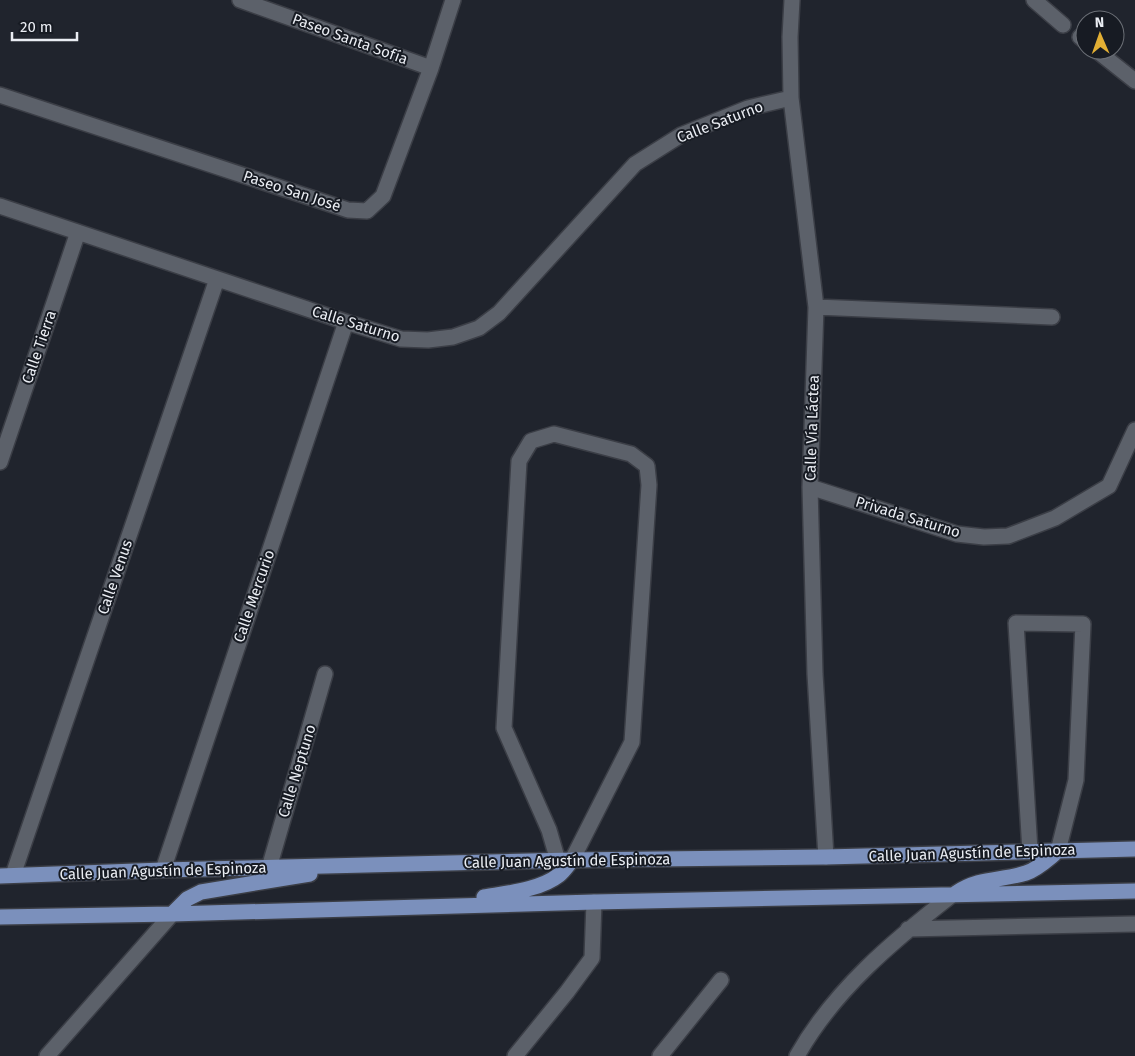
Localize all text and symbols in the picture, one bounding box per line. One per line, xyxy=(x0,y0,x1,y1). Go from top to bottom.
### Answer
scale bar xyxy=(12,10,78,42)
street label: Paseo Santa Sofía xyxy=(290,10,410,68)
north arrow xyxy=(1075,10,1125,60)
text: N xyxy=(1095,14,1105,31)
text: 20 m xyxy=(20,18,53,36)
street label: Calle Saturno xyxy=(674,97,766,147)
street label: Paseo San José xyxy=(241,167,343,215)
street label: Calle Saturno xyxy=(310,302,402,346)
street label: Calle Tierra xyxy=(18,308,60,386)
street label: Calle Vía Láctea xyxy=(801,375,823,481)
street label: Privada Saturno xyxy=(853,493,963,541)
street label: Calle Venus xyxy=(94,537,136,617)
street label: Calle Mercurio xyxy=(230,547,278,645)
street label: Calle Neptuno xyxy=(274,722,320,820)
street label: Calle Juan Agustín de Espinoza xyxy=(868,840,1076,866)
street label: Calle Juan Agustín de Espinoza xyxy=(463,850,671,872)
street label: Calle Juan Agustín de Espinoza xyxy=(59,858,267,884)

